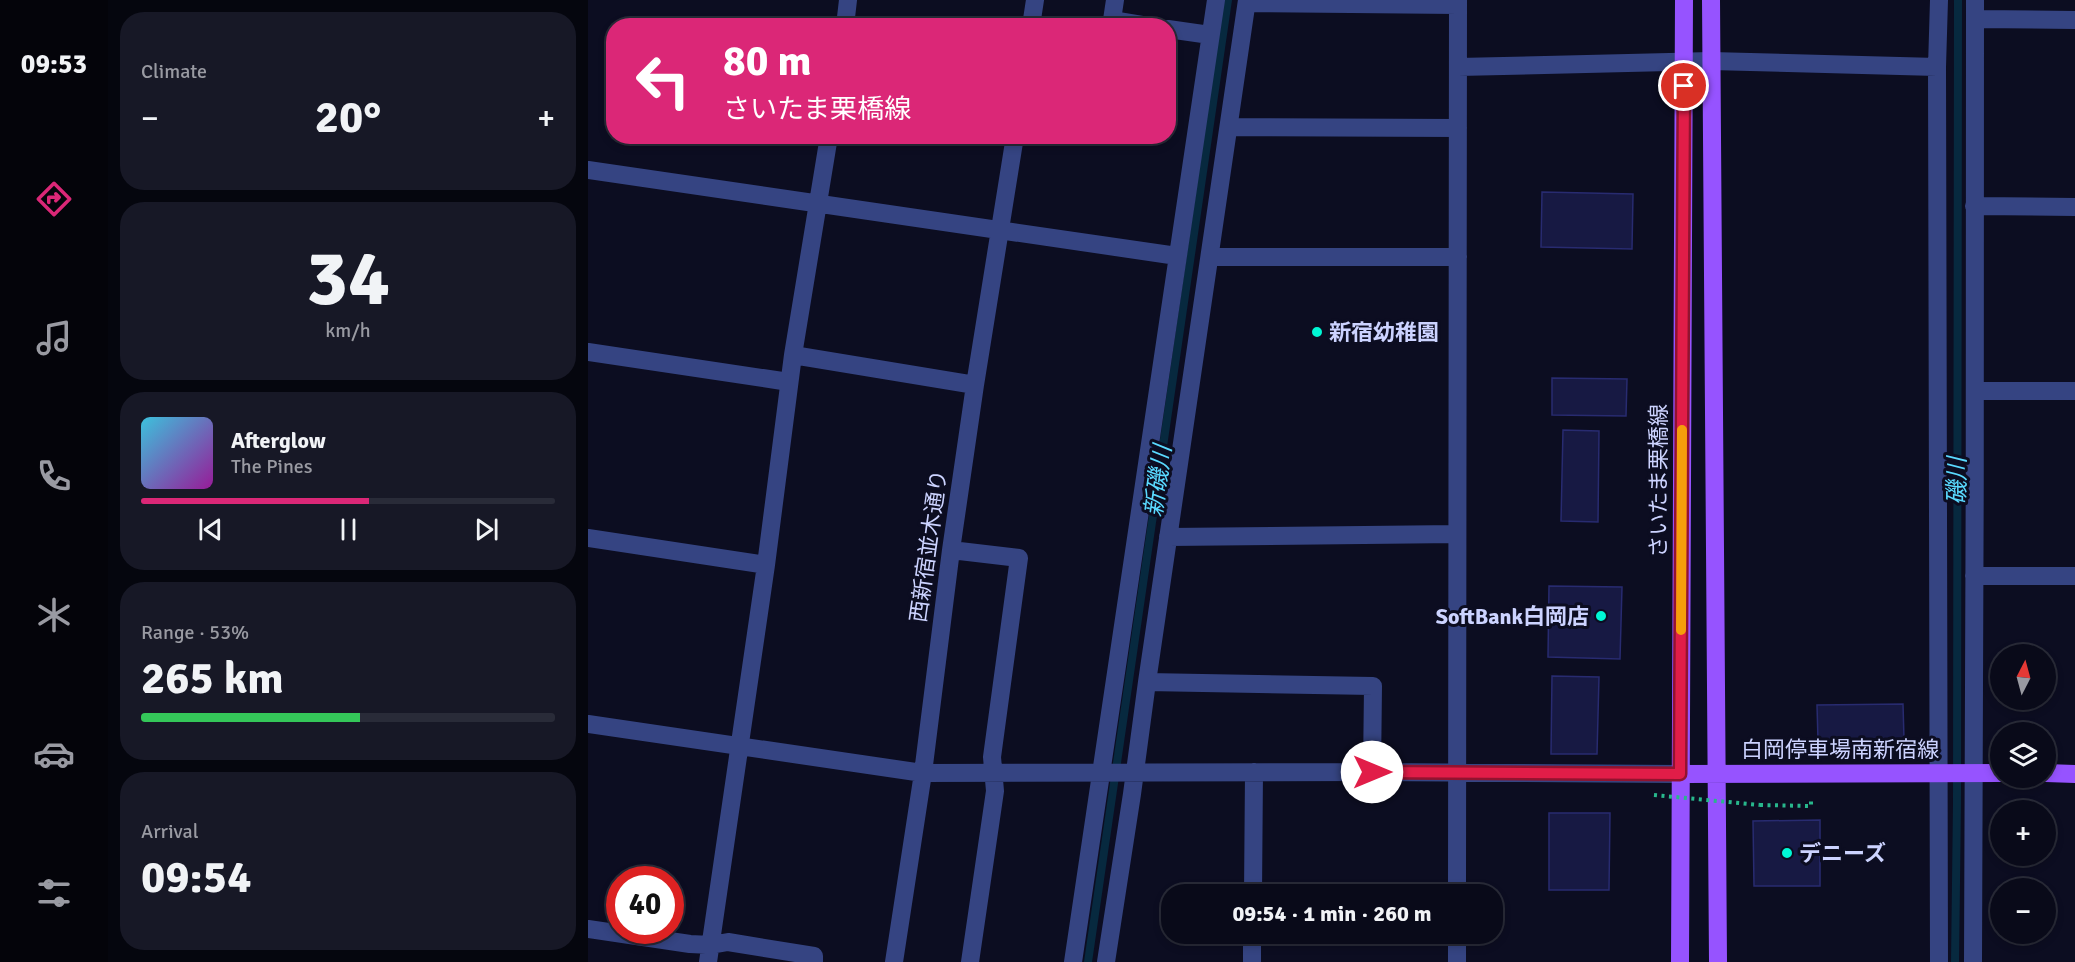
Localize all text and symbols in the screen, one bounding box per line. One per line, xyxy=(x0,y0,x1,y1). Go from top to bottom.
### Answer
text: 80 m xyxy=(723,36,812,87)
icon: left xyxy=(624,42,702,120)
text: 09:53 xyxy=(21,48,87,81)
text: Climate xyxy=(141,59,207,84)
pin xyxy=(1658,60,1709,111)
icon: arrive xyxy=(1667,69,1700,102)
text: 20° xyxy=(315,90,381,145)
text: さいたま栗橋線 xyxy=(723,93,911,126)
text: − xyxy=(141,98,159,139)
text: + xyxy=(537,98,555,139)
icon: directions xyxy=(33,178,75,220)
text: 34 xyxy=(306,231,390,327)
icon: music xyxy=(33,317,75,359)
text: km/h xyxy=(325,318,371,343)
place label: 新宿幼稚園 xyxy=(1329,319,1439,346)
marker: 新宿幼稚園 xyxy=(1310,325,1324,339)
street label: さいたま栗橋線 xyxy=(1645,404,1672,558)
text: Afterglow xyxy=(231,427,326,454)
water label: 新磯川 xyxy=(1138,440,1178,519)
text: The Pines xyxy=(231,454,313,479)
water label: 磯川 xyxy=(1942,454,1972,505)
icon: phone xyxy=(33,455,75,497)
street label: 西新宿並木通り xyxy=(904,468,953,624)
icon: previous xyxy=(194,513,227,546)
icon: pause xyxy=(332,513,365,546)
icon: next xyxy=(470,513,503,546)
icon: climate xyxy=(33,594,75,636)
place label: SoftBank白岡店 xyxy=(1436,603,1589,630)
marker: SoftBank白岡店 xyxy=(1594,609,1608,623)
text: Range · 53% xyxy=(141,620,249,645)
north arrow xyxy=(1990,644,2056,710)
map controls xyxy=(1990,644,2056,944)
text: 265 km xyxy=(141,651,284,706)
button: layers xyxy=(1990,722,2056,788)
icon: car xyxy=(33,733,75,775)
street label: 白岡停車場南新宿線 xyxy=(1741,736,1939,763)
position arrow xyxy=(1340,740,1404,804)
button: + xyxy=(1990,800,2056,866)
text: Arrival xyxy=(141,819,199,844)
place label: デニーズ xyxy=(1799,840,1886,867)
marker: デニーズ xyxy=(1780,846,1794,860)
text: 09:54 xyxy=(141,850,251,905)
speed limit sign: 40 xyxy=(606,866,684,944)
icon: filters xyxy=(33,872,75,914)
button: − xyxy=(1990,878,2056,944)
text: 09:54 · 1 min · 260 m xyxy=(1232,900,1432,927)

